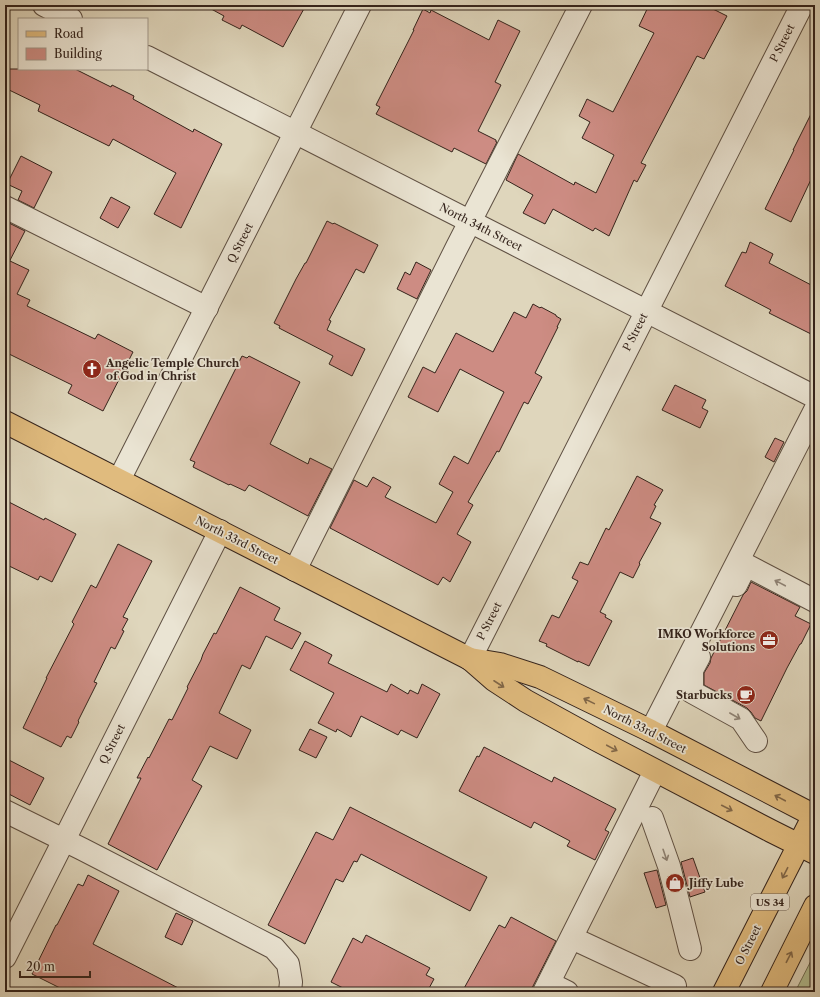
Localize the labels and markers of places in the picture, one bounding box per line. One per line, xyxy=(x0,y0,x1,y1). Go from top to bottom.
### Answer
place label: Angelic Temple Church of God in Christ xyxy=(105,356,240,383)
church icon: Angelic Temple Church of God in Christ xyxy=(81,358,103,380)
place label: IMKO Workforce Solutions xyxy=(658,627,755,654)
office icon: IMKO Workforce Solutions xyxy=(758,629,780,651)
cafe icon: Starbucks xyxy=(735,684,757,706)
place label: Starbucks xyxy=(676,688,732,702)
shop icon: Jiffy Lube xyxy=(664,872,686,894)
place label: Jiffy Lube xyxy=(687,876,744,890)

